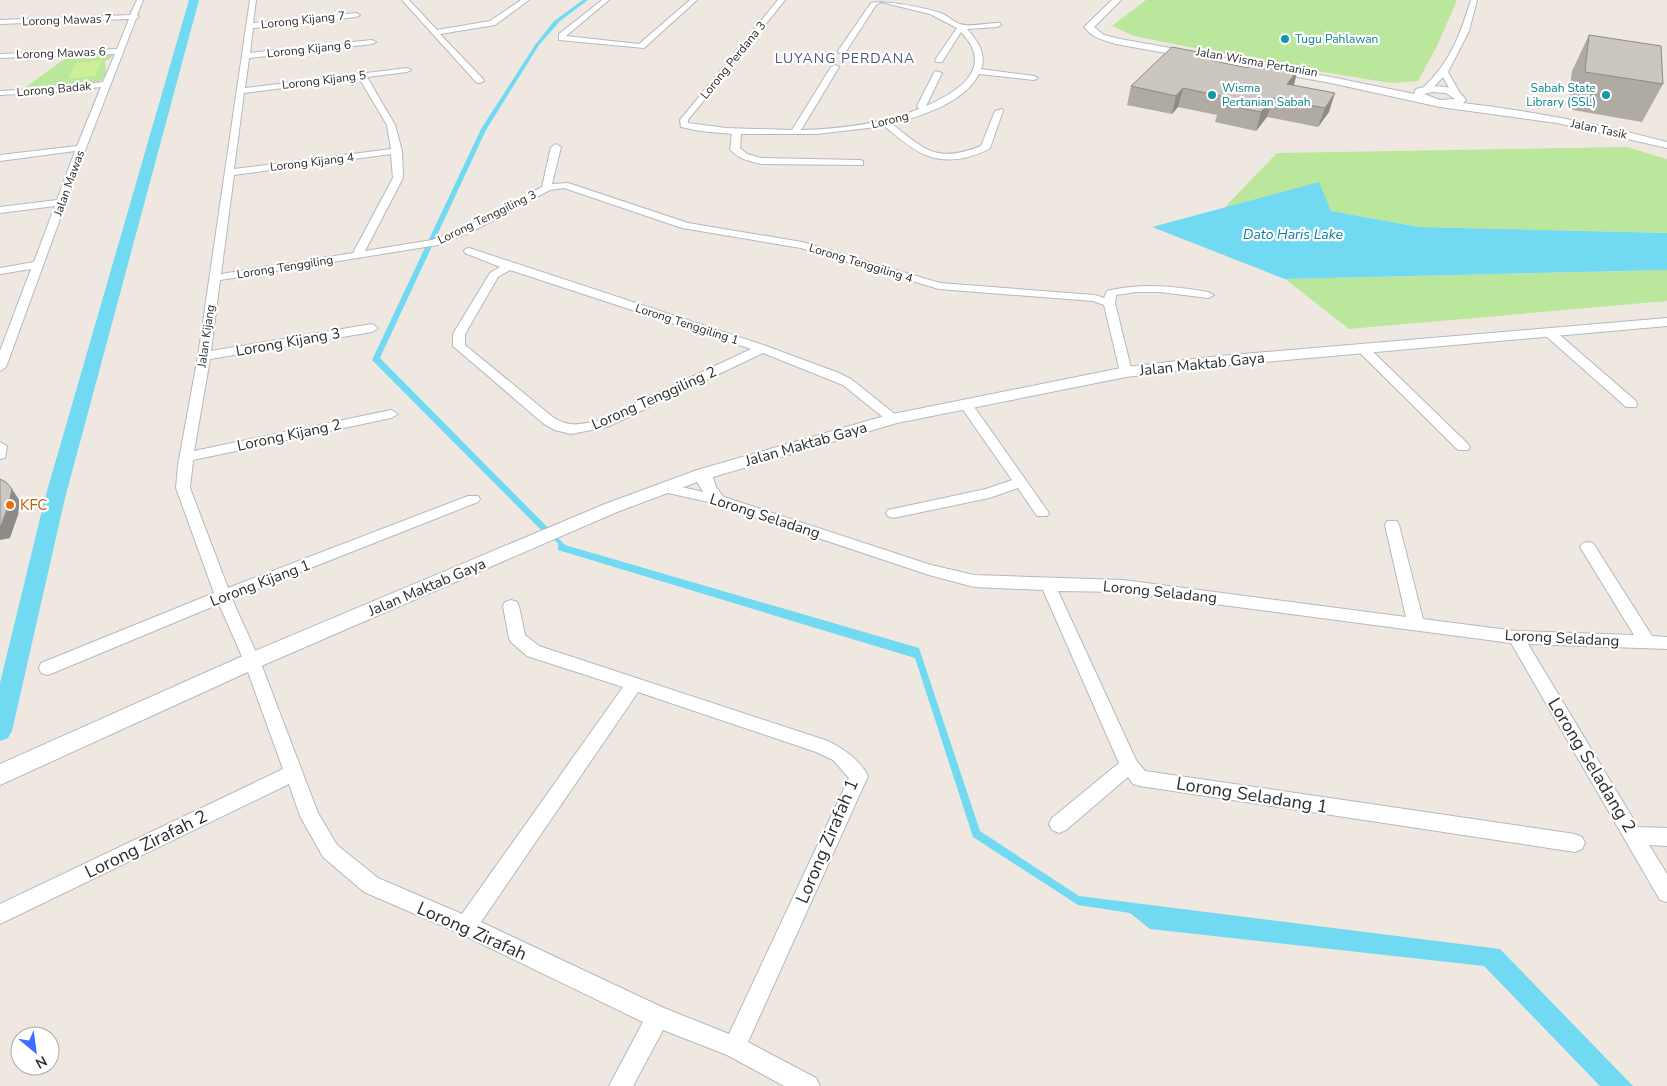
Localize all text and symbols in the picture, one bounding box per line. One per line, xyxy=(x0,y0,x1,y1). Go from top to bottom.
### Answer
street label: Lorong Kijang 7 xyxy=(260,8,346,32)
street label: Lorong Mawas 7 xyxy=(22,10,112,30)
street label: Lorong Perdana 3 xyxy=(697,18,769,102)
place label: Tugu Pahlawan xyxy=(1295,31,1378,47)
marker: Tugu Pahlawan xyxy=(1279,33,1291,45)
street label: Lorong Kijang 6 xyxy=(266,37,352,61)
street label: Lorong Mawas 6 xyxy=(16,43,106,63)
street label: Jalan Wisma Pertanian xyxy=(1194,43,1319,81)
district label: LUYANG PERDANA xyxy=(775,49,915,68)
street label: Lorong Kijang 5 xyxy=(281,67,367,93)
street label: Lorong Badak xyxy=(16,78,93,100)
place label: Wisma Pertanian Sabah xyxy=(1222,80,1311,110)
place label: Sabah State Library (SSL) xyxy=(1526,80,1596,110)
marker: Wisma Pertanian Sabah xyxy=(1206,89,1218,101)
marker: Sabah State Library (SSL) xyxy=(1600,89,1612,101)
street label: Lorong xyxy=(870,108,910,132)
street label: Jalan Tasik xyxy=(1568,115,1630,143)
street label: Jalan Mawas xyxy=(49,148,88,219)
street label: Lorong Kijang 4 xyxy=(269,149,355,175)
street label: Lorong Tenggiling 3 xyxy=(435,186,539,248)
water label: Dato Haris Lake xyxy=(1243,225,1344,244)
street label: Lorong Tenggiling 4 xyxy=(807,240,915,286)
street label: Lorong Tenggiling xyxy=(236,251,334,283)
street label: Lorong Tenggiling 1 xyxy=(633,300,741,348)
street label: Jalan Kijang xyxy=(194,303,218,369)
street label: Lorong Kijang 3 xyxy=(234,323,342,361)
street label: Jalan Maktab Gaya xyxy=(1137,347,1266,381)
street label: Lorong Tenggiling 2 xyxy=(588,361,720,435)
street label: Lorong Kijang 2 xyxy=(235,414,343,456)
street label: Jalan Maktab Gaya xyxy=(742,417,869,471)
street label: Lorong Seladang xyxy=(707,489,823,543)
place label: KFC xyxy=(20,495,47,515)
marker: KFC xyxy=(4,499,16,511)
street label: Jalan Maktab Gaya xyxy=(364,553,489,621)
street label: Lorong Kijang 1 xyxy=(207,555,313,611)
street label: Lorong Seladang xyxy=(1102,576,1218,608)
street label: Lorong Seladang xyxy=(1504,625,1620,651)
street label: Lorong Seladang 2 xyxy=(1542,693,1642,837)
street label: Lorong Seladang 1 xyxy=(1174,771,1330,819)
street label: Lorong Zirafah 1 xyxy=(790,775,864,907)
street label: Lorong Zirafah 2 xyxy=(81,804,211,884)
street label: Lorong Zirafah xyxy=(413,896,531,966)
north arrow xyxy=(10,1026,60,1076)
text: N xyxy=(32,1051,50,1073)

